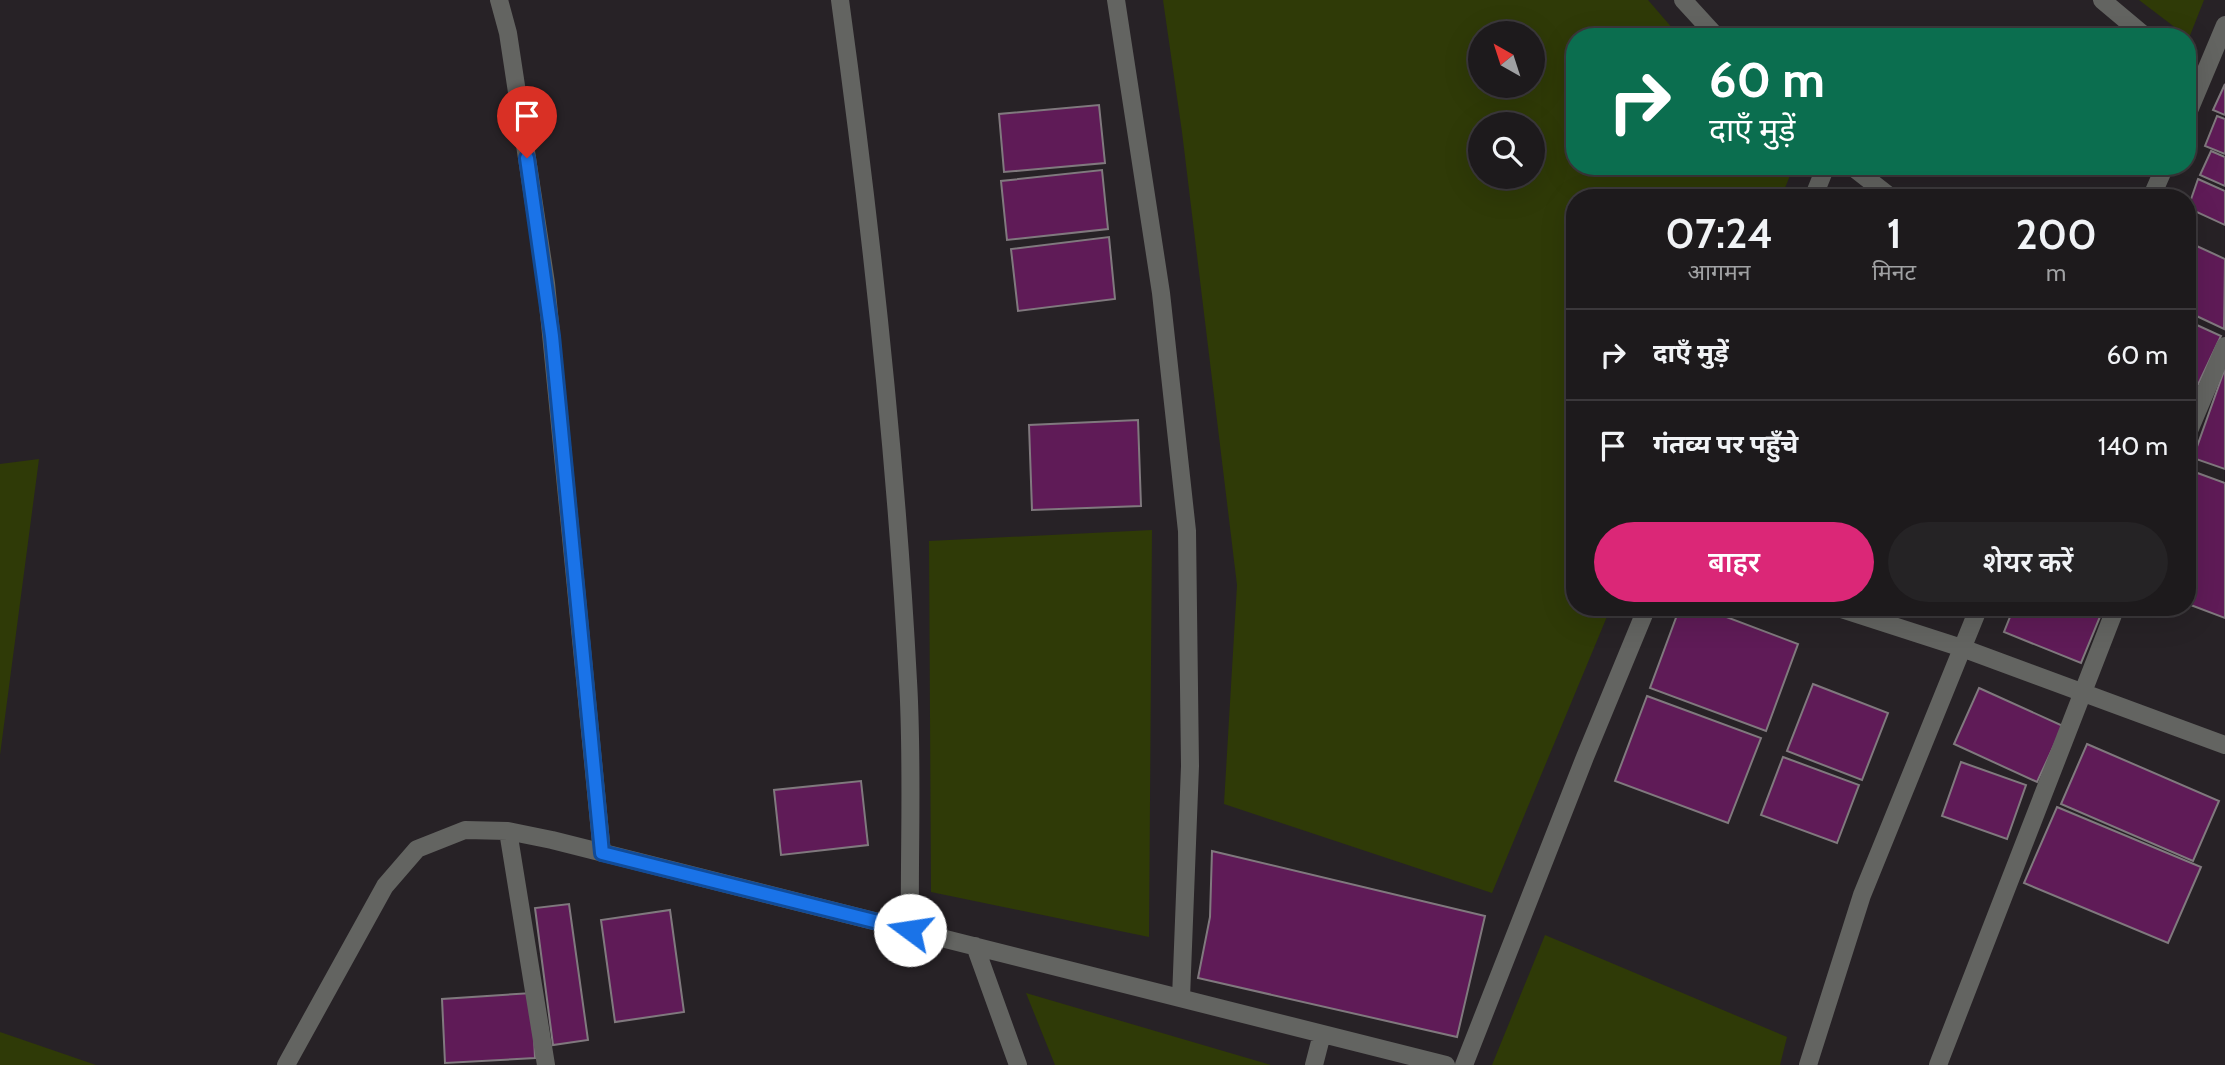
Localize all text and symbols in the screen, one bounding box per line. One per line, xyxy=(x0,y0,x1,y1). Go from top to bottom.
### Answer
north arrow xyxy=(1468,21,1545,98)
map controls xyxy=(1468,21,1545,189)
text: 60 m xyxy=(1709,50,1825,109)
icon: right xyxy=(1594,56,1685,147)
pin xyxy=(497,86,557,158)
icon: arrive xyxy=(508,97,546,135)
text: दाएँ मुड़ें xyxy=(1709,110,1795,149)
button: search xyxy=(1468,112,1545,189)
text: 07:24 xyxy=(1665,207,1773,259)
text: 1 xyxy=(1887,207,1902,259)
text: 200 xyxy=(2015,208,2097,260)
text: आगमन xyxy=(1688,258,1751,286)
text: मिनट xyxy=(1872,258,1916,286)
text: m xyxy=(2046,259,2066,287)
icon: right xyxy=(1594,336,1632,374)
text: दाएँ मुड़ें xyxy=(1653,337,1729,369)
text: 60 m xyxy=(2106,339,2168,371)
icon: arrive xyxy=(1594,427,1632,465)
text: गंतव्य पर पहुँचे xyxy=(1653,428,1798,460)
text: 140 m xyxy=(2098,430,2168,462)
button: बाहर xyxy=(1594,522,1874,602)
button: शेयर करें xyxy=(1888,522,2168,602)
position arrow xyxy=(873,893,947,967)

